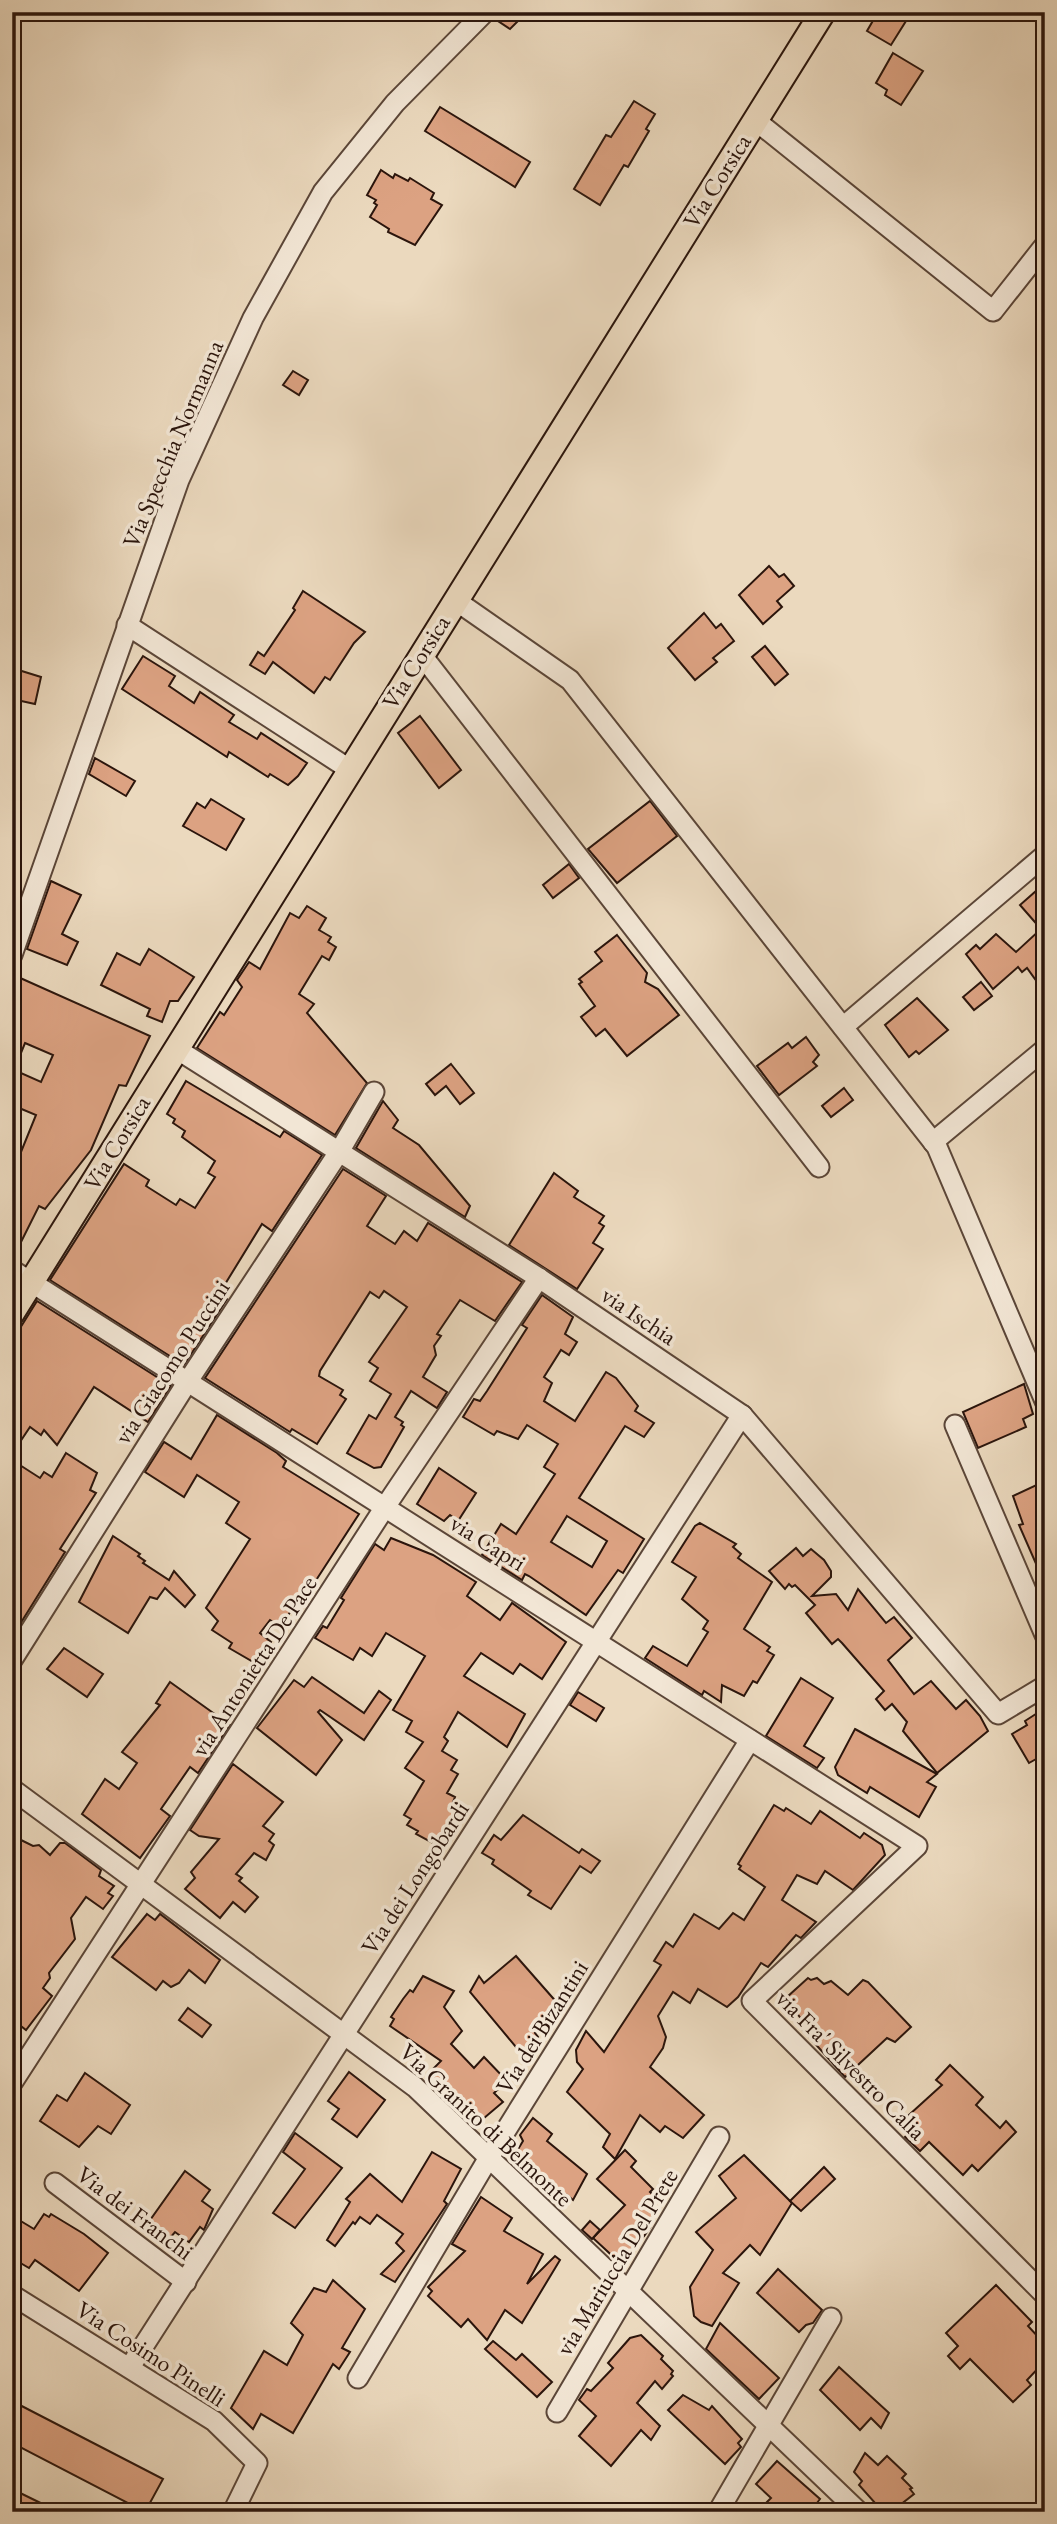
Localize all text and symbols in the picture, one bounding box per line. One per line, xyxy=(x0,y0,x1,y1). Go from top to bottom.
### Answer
street label: Via Corsica xyxy=(675,127,758,234)
street label: Via Specchia Normanna xyxy=(115,335,230,552)
street label: Via Corsica xyxy=(374,608,457,715)
street label: Via Corsica xyxy=(76,1089,157,1196)
street label: via Giacomo Puccini xyxy=(107,1274,236,1450)
street label: via Ischia xyxy=(596,1279,683,1352)
street label: via Capri xyxy=(445,1507,532,1578)
street label: via Antonietta De Pace xyxy=(184,1569,324,1762)
street label: Via dei Longobardi xyxy=(354,1795,476,1960)
street label: Via dei Bizantini xyxy=(488,1954,595,2099)
street label: via Fra' Silvestro Calia xyxy=(770,1983,933,2147)
street label: Via Granito di Belmonte xyxy=(393,2036,580,2213)
street label: Via dei Franchi xyxy=(71,2158,200,2267)
street label: via Mariuccia Del Prete xyxy=(548,2163,685,2361)
street label: Via Cosimo Pinelli xyxy=(71,2294,232,2414)

